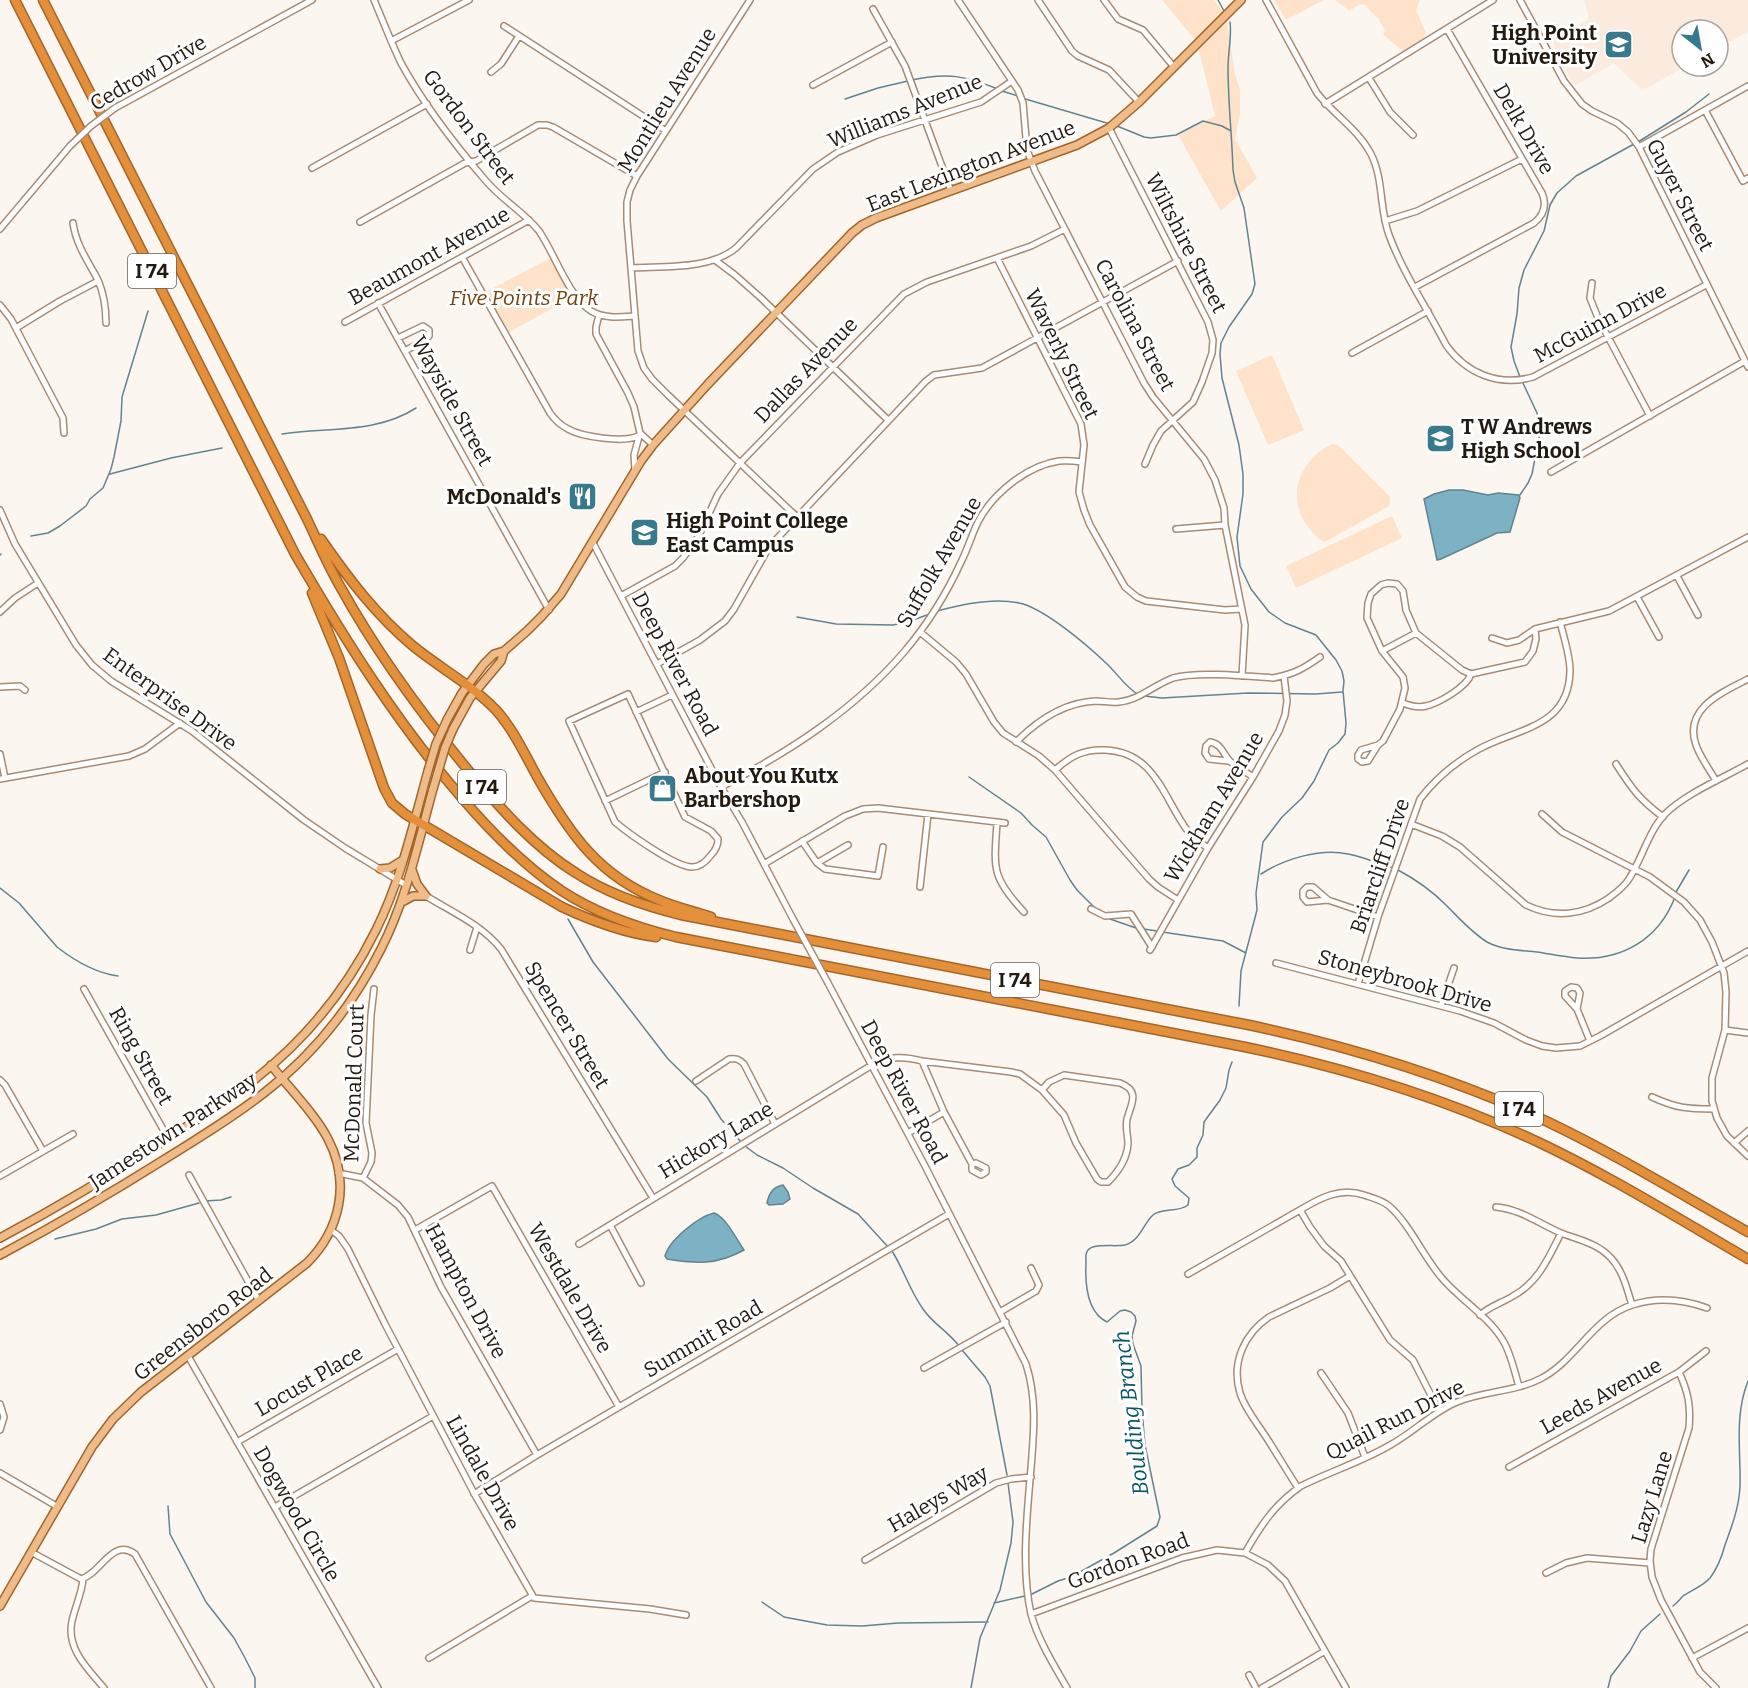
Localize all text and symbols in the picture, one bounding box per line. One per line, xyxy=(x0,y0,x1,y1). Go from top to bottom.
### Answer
north arrow xyxy=(1670,18,1730,78)
place label: High Point University xyxy=(1492,20,1598,70)
street label: Montlieu Avenue xyxy=(612,23,722,177)
street label: Cedrow Drive xyxy=(85,29,211,117)
school or university icon: High Point University xyxy=(1602,29,1634,61)
text: N xyxy=(1697,49,1718,72)
street label: Gordon Street xyxy=(417,64,521,190)
street label: Williams Avenue xyxy=(824,68,986,154)
street label: Delk Drive xyxy=(1488,79,1560,179)
street label: East Lexington Avenue xyxy=(863,114,1079,218)
street label: Guyer Street xyxy=(1641,134,1720,256)
street label: Wiltshire Street xyxy=(1140,169,1233,318)
street label: Beaumont Avenue xyxy=(344,201,514,311)
road number: I 74 xyxy=(128,254,176,288)
street label: Carolina Street xyxy=(1089,254,1181,396)
street label: McGuinn Drive xyxy=(1529,277,1671,369)
street label: Waverly Street xyxy=(1019,284,1105,424)
park label: Five Points Park xyxy=(449,285,599,311)
street label: Dallas Avenue xyxy=(749,312,863,428)
street label: Wayside Street xyxy=(405,331,499,471)
place label: T W Andrews High School xyxy=(1461,414,1592,464)
school or university icon: T W Andrews High School xyxy=(1424,423,1456,455)
restaurant icon: McDonald's xyxy=(566,481,598,513)
place label: McDonald's xyxy=(446,484,561,510)
street label: Suffolk Avenue xyxy=(891,492,987,632)
place label: High Point College East Campus xyxy=(666,508,848,558)
school or university icon: High Point College East Campus xyxy=(629,517,661,549)
street label: Deep River Road xyxy=(626,588,724,740)
street label: Enterprise Drive xyxy=(98,642,242,756)
street label: Wickham Avenue xyxy=(1159,727,1269,887)
place label: About You Kutx Barbershop xyxy=(684,763,838,813)
road number: I 74 xyxy=(458,770,506,804)
shop icon: About You Kutx Barbershop xyxy=(647,772,679,804)
street label: Briarcliff Drive xyxy=(1345,795,1415,937)
street label: Stoneybrook Drive xyxy=(1315,944,1495,1018)
street label: Spencer Street xyxy=(519,957,615,1094)
road number: I 74 xyxy=(991,963,1039,997)
street label: Ring Street xyxy=(103,1002,179,1110)
street label: McDonald Court xyxy=(338,1003,370,1163)
street label: Deep River Road xyxy=(855,1016,953,1168)
street label: Jamestown Parkway xyxy=(83,1067,263,1196)
road number: I 74 xyxy=(1495,1092,1543,1126)
street label: Hickory Lane xyxy=(654,1096,778,1184)
street label: Westdale Drive xyxy=(522,1218,618,1358)
street label: Hampton Drive xyxy=(420,1219,512,1363)
street label: Greensboro Road xyxy=(128,1262,278,1386)
street label: Summit Road xyxy=(639,1295,767,1383)
water label: Boulding Branch xyxy=(1107,1329,1155,1497)
street label: Locust Place xyxy=(251,1340,367,1422)
street label: Leeds Avenue xyxy=(1536,1352,1666,1440)
street label: Quail Run Drive xyxy=(1321,1374,1469,1466)
street label: Lindale Drive xyxy=(441,1411,525,1535)
street label: Dogwood Circle xyxy=(248,1442,346,1586)
street label: Lazy Lane xyxy=(1626,1448,1678,1546)
street label: Haleys Way xyxy=(883,1459,994,1538)
street label: Gordon Road xyxy=(1064,1527,1192,1595)

